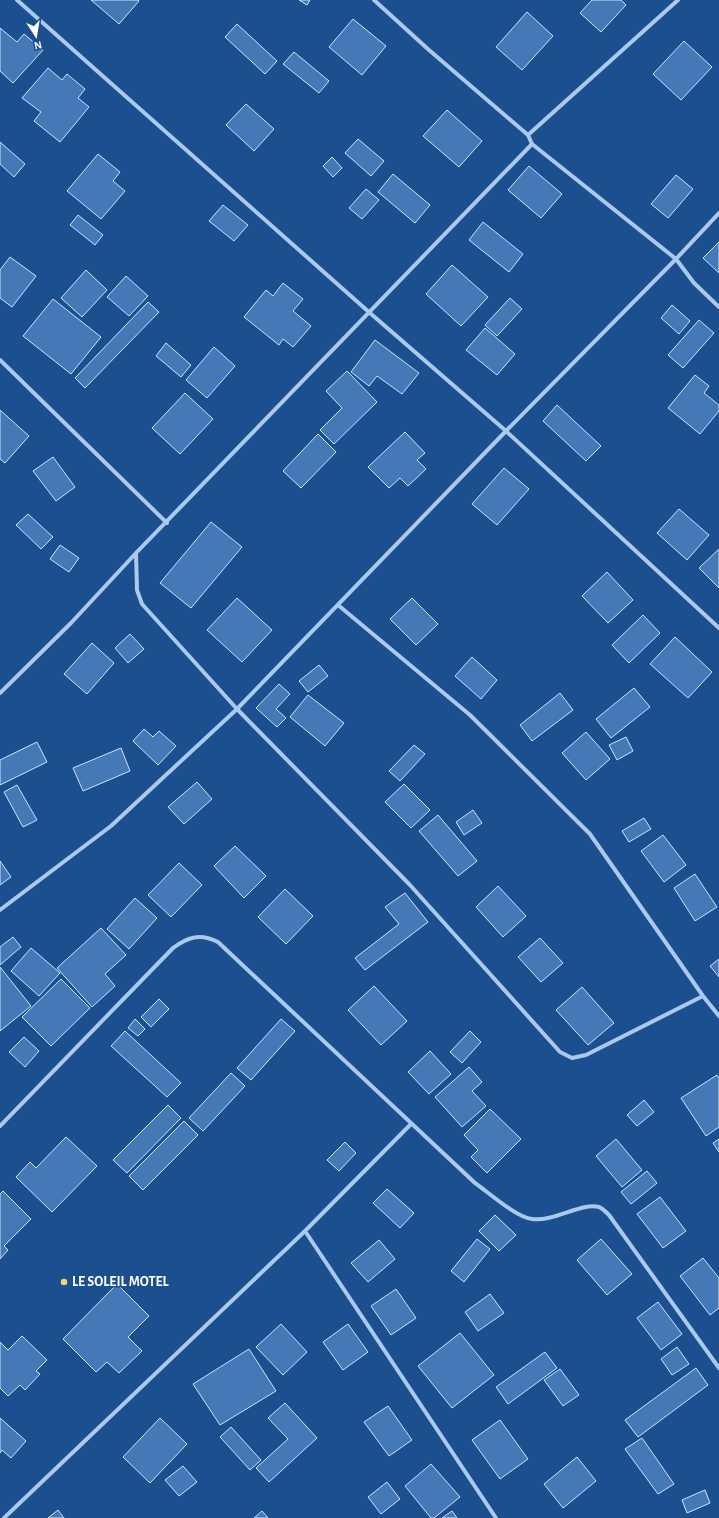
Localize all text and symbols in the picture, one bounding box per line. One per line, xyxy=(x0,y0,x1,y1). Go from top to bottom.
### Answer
north arrow xyxy=(16,16,56,56)
text: N xyxy=(33,39,43,51)
place label: LE SOLEIL MOTEL xyxy=(72,1275,170,1289)
marker: LE SOLEIL MOTEL xyxy=(59,1277,69,1287)

